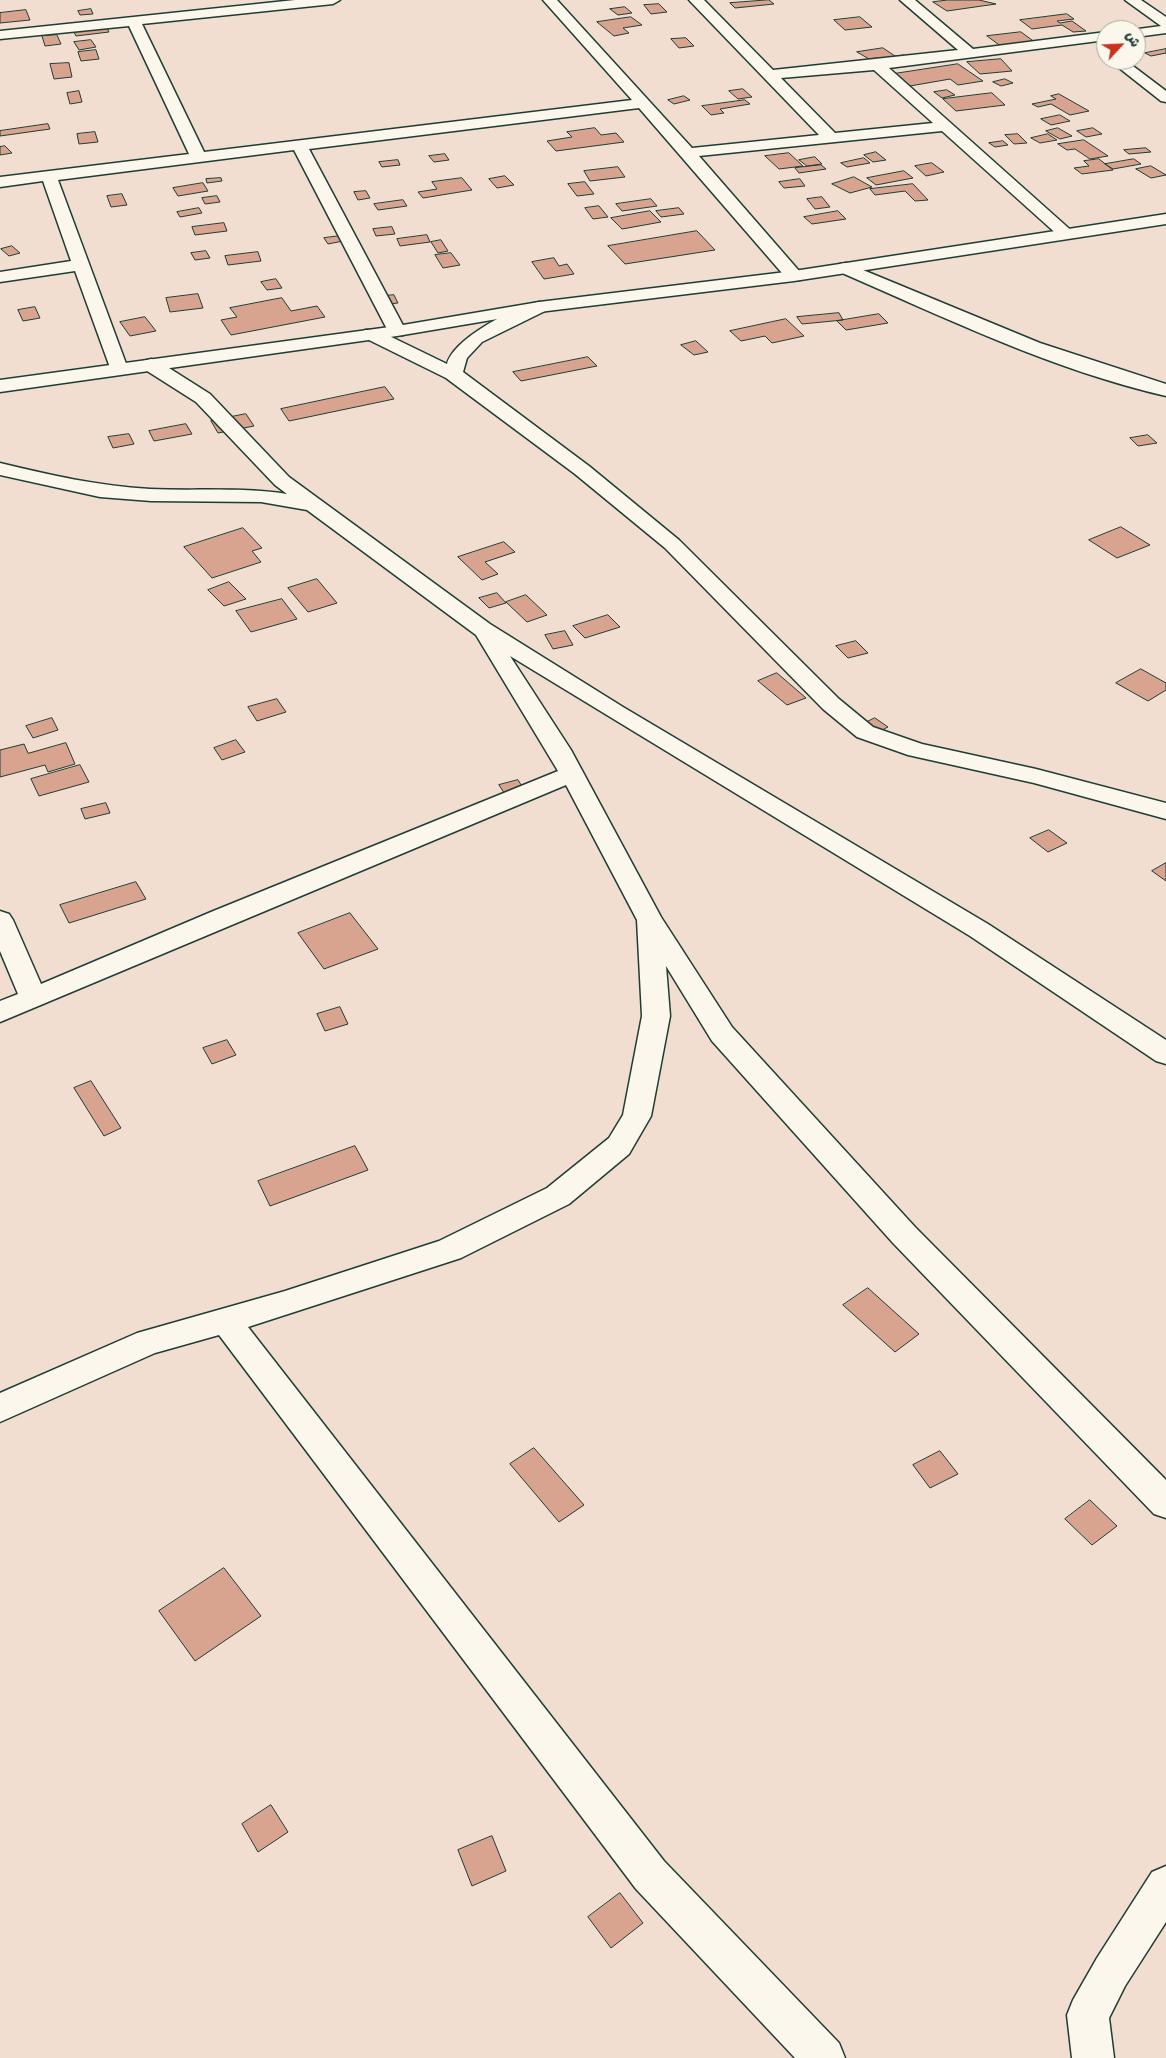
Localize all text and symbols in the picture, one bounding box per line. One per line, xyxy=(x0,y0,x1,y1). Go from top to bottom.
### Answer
north arrow xyxy=(1096,20,1146,70)
text: ش xyxy=(1122,28,1145,50)

